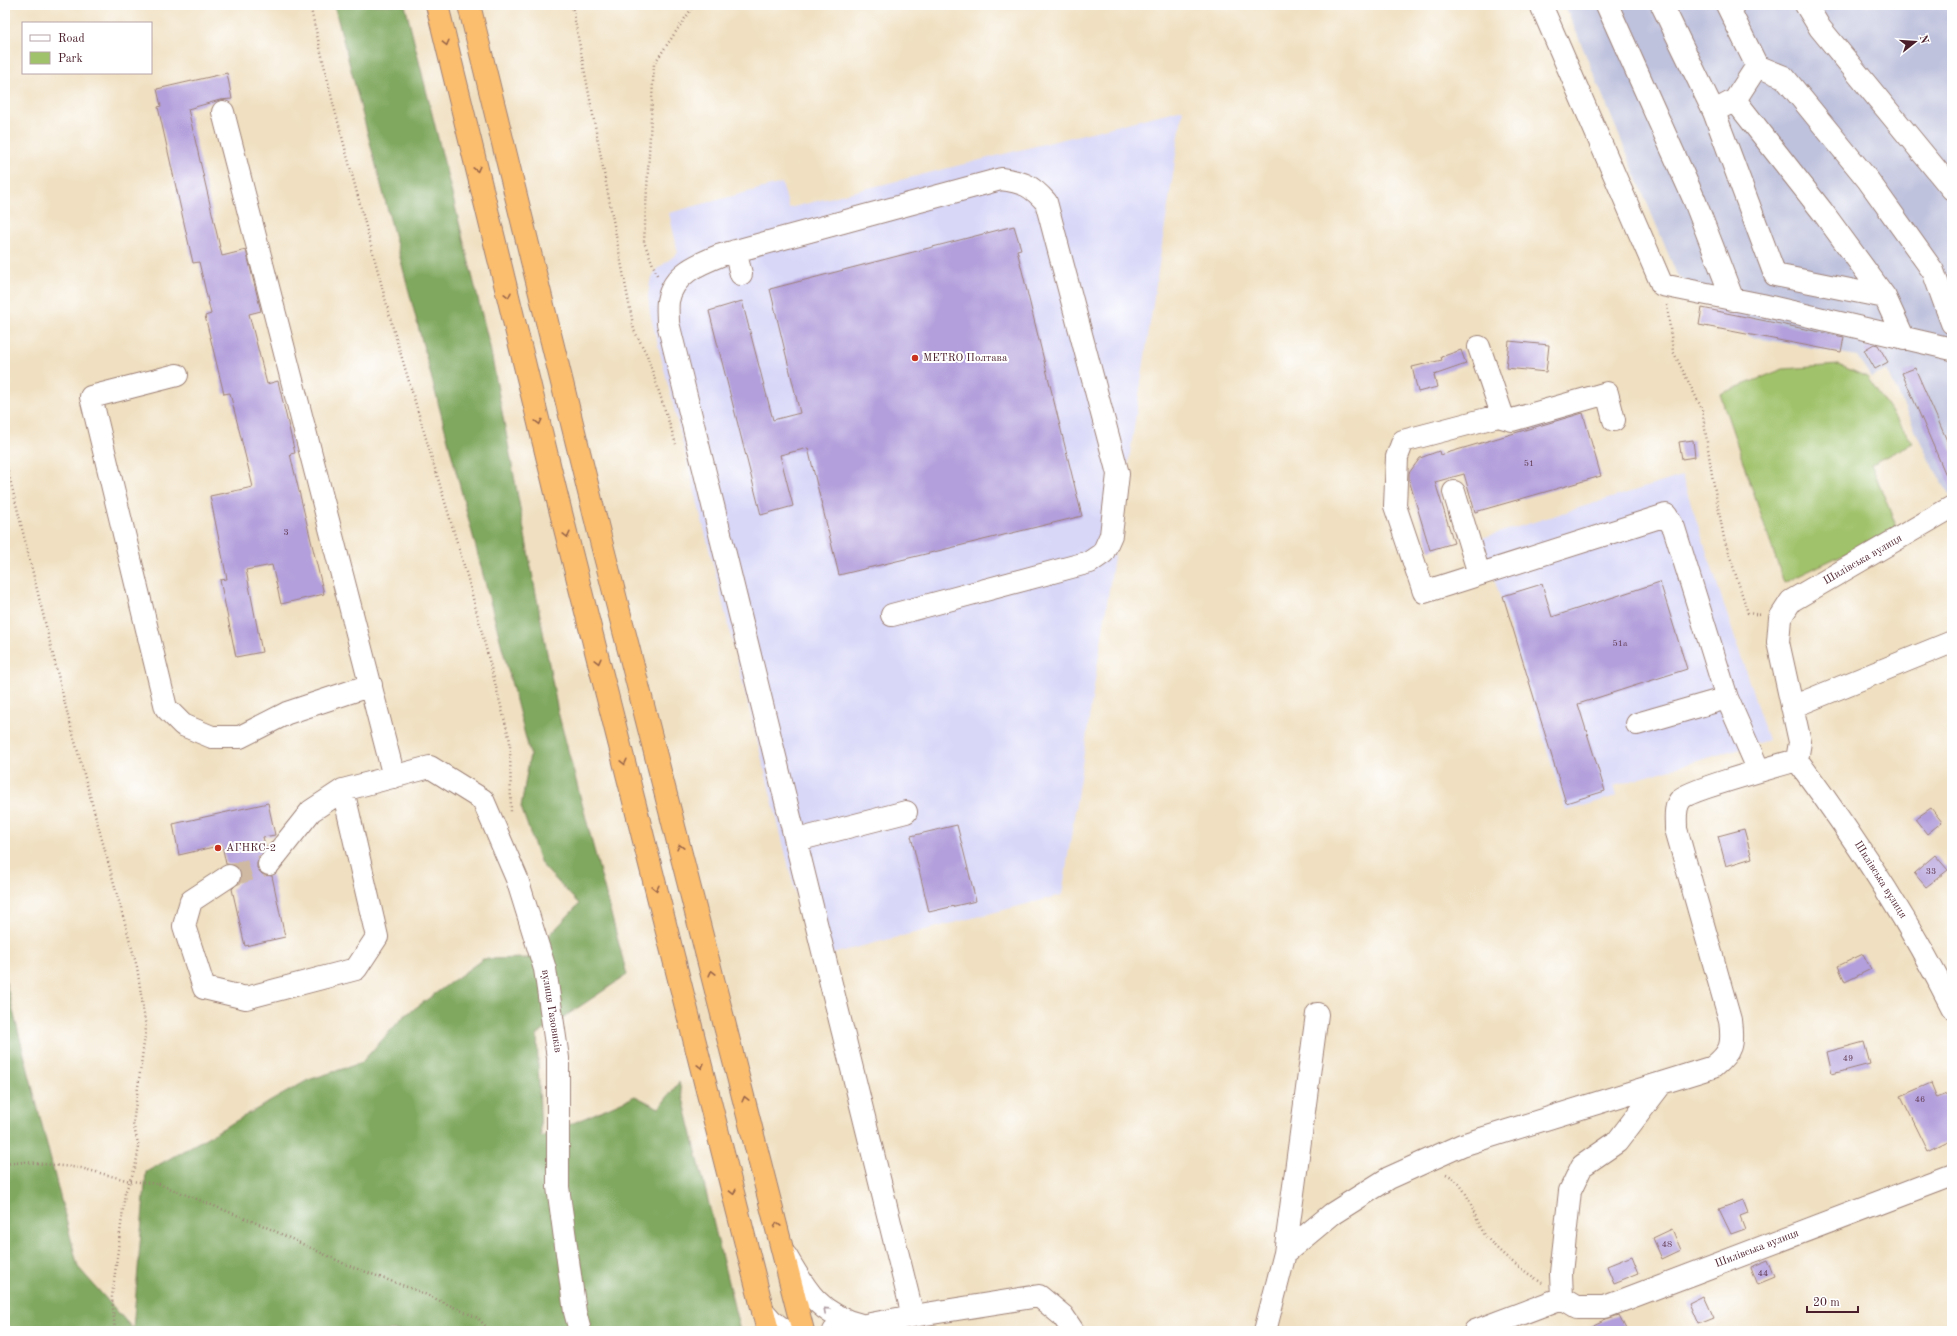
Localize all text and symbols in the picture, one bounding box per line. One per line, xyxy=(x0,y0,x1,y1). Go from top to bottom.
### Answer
legend xyxy=(22,22,152,74)
north arrow xyxy=(1895,22,1935,62)
text: Road xyxy=(58,33,85,45)
text: N xyxy=(1917,34,1930,46)
one-way arrow xyxy=(442,40,450,46)
text: Park xyxy=(58,53,83,65)
one-way arrow xyxy=(472,165,481,172)
one-way arrow xyxy=(503,292,512,299)
marker: METRO Полтава xyxy=(910,353,920,363)
place label: METRO Полтава xyxy=(923,353,1008,364)
one-way arrow xyxy=(534,419,542,425)
house number: 51 xyxy=(1524,459,1534,468)
house number: 3 xyxy=(283,528,289,537)
one-way arrow xyxy=(562,532,570,538)
street label: Шилівська вулиця xyxy=(1822,533,1904,587)
house number: 51а xyxy=(1613,639,1628,648)
one-way arrow xyxy=(594,658,602,664)
one-way arrow xyxy=(619,758,628,765)
street label: Шилівська вулиця xyxy=(1852,839,1908,921)
marker: АГНКС-2 xyxy=(213,843,223,853)
place label: АГНКС-2 xyxy=(226,843,276,854)
one-way arrow xyxy=(676,844,684,851)
house number: 33 xyxy=(1926,867,1936,876)
one-way arrow xyxy=(651,884,660,891)
street label: вулиця Газовиків xyxy=(539,969,563,1053)
one-way arrow xyxy=(708,970,717,977)
house number: 49 xyxy=(1843,1054,1853,1063)
one-way arrow xyxy=(697,1063,705,1070)
house number: 46 xyxy=(1915,1095,1925,1104)
one-way arrow xyxy=(741,1096,749,1102)
one-way arrow xyxy=(729,1189,737,1196)
one-way arrow xyxy=(773,1222,782,1229)
street label: Шилівська вулиця xyxy=(1714,1228,1801,1270)
house number: 48 xyxy=(1662,1240,1672,1249)
house number: 44 xyxy=(1758,1269,1768,1278)
scale bar xyxy=(1807,1288,1858,1314)
text: 20 m xyxy=(1813,1297,1840,1309)
one-way arrow xyxy=(824,1307,831,1314)

